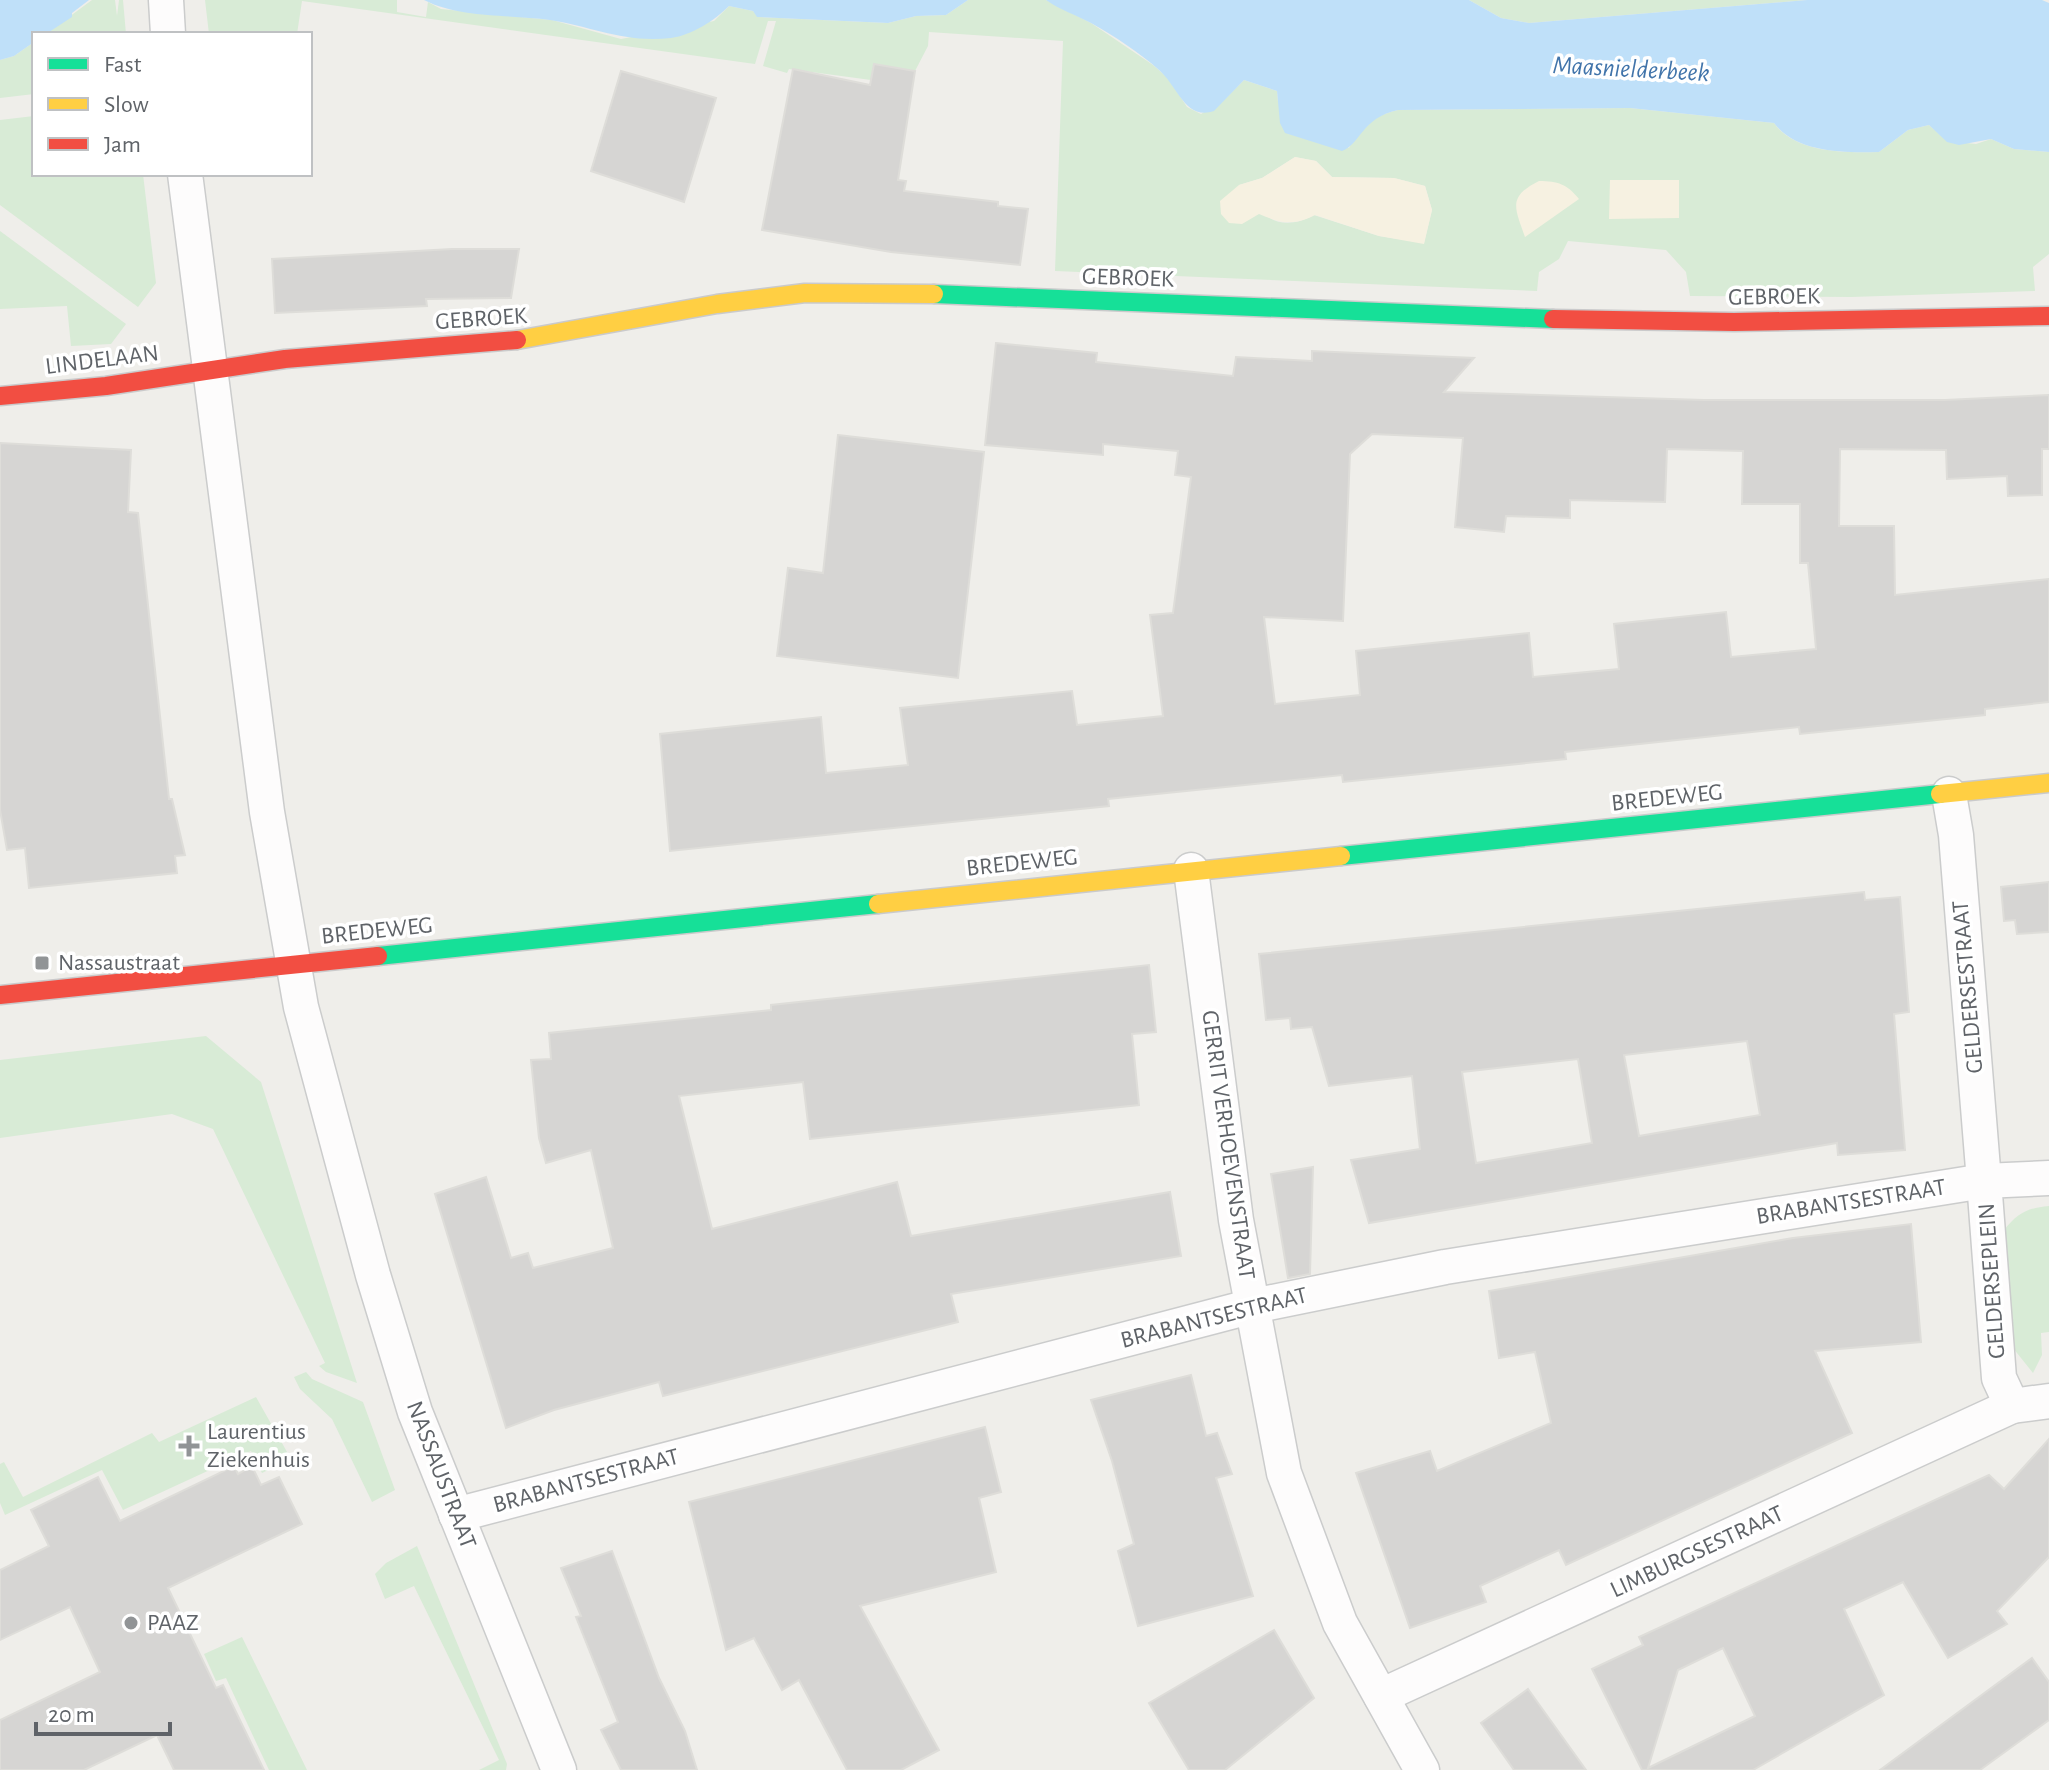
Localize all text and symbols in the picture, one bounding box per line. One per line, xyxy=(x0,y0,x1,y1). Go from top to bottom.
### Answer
legend xyxy=(32,32,312,176)
water label: Maasnielderbeek xyxy=(1552,52,1710,86)
text: Fast xyxy=(104,53,142,77)
text: Slow xyxy=(104,93,149,117)
text: Jam xyxy=(104,133,141,157)
street label: GEBROEK xyxy=(1082,264,1175,292)
street label: GEBROEK xyxy=(1728,284,1821,310)
street label: GEBROEK xyxy=(434,304,529,334)
street label: LINDELAAN xyxy=(44,341,160,379)
street label: BREDEWEG xyxy=(1610,780,1724,816)
street label: BREDEWEG xyxy=(965,845,1079,881)
street label: GELDERSESTRAAT xyxy=(1948,899,1988,1074)
street label: BREDEWEG xyxy=(320,913,434,949)
place label: Nassaustraat xyxy=(58,951,180,975)
marker: Nassaustraat xyxy=(33,954,51,972)
street label: GERRIT VERHOEVENSTRAAT xyxy=(1197,1009,1259,1281)
street label: BRABANTSESTRAAT xyxy=(1755,1175,1948,1229)
street label: GELDERSEPLEIN xyxy=(1975,1202,2009,1360)
street label: BRABANTSESTRAAT xyxy=(1118,1283,1310,1353)
street label: NASSAUSTRAAT xyxy=(402,1398,480,1552)
place label: Laurentius Ziekenhuis xyxy=(207,1420,310,1472)
marker: Laurentius Ziekenhuis xyxy=(178,1435,200,1457)
street label: BRABANTSESTRAAT xyxy=(490,1445,682,1517)
street label: LIMBURGSESTRAAT xyxy=(1607,1501,1787,1603)
place label: PAAZ xyxy=(147,1611,199,1635)
marker: PAAZ xyxy=(122,1614,140,1632)
scale bar xyxy=(36,1686,170,1736)
text: 20 m xyxy=(48,1703,95,1727)

